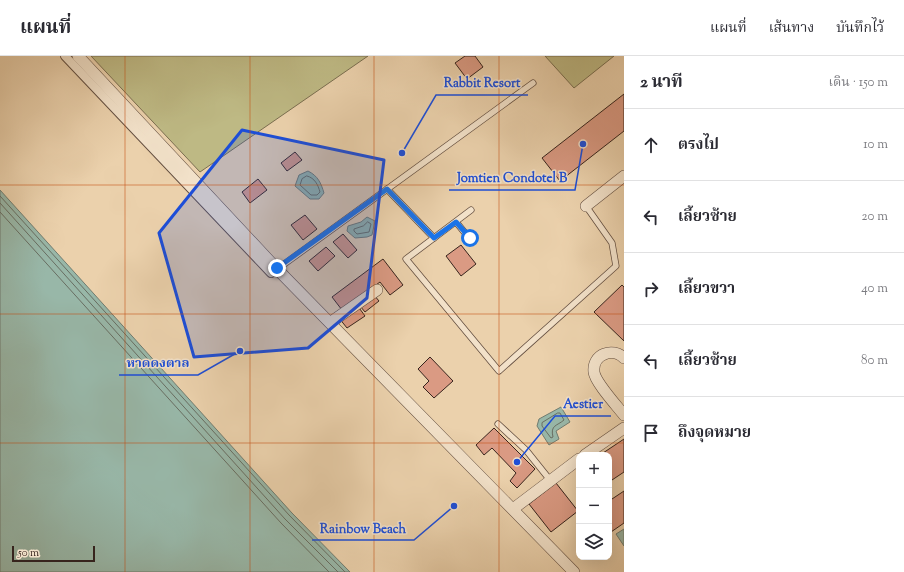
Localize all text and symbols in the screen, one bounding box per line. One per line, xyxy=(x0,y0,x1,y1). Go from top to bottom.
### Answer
text: แผนที่ xyxy=(20,15,71,42)
text: แผนที่ xyxy=(710,19,747,39)
text: เส้นทาง xyxy=(769,19,814,39)
text: บันทึกไว้ xyxy=(836,19,884,39)
callout: Rabbit Resort xyxy=(436,70,528,95)
text: 2 นาที xyxy=(640,71,683,95)
text: เดิน · 150 m xyxy=(829,74,888,92)
text: Rabbit Resort xyxy=(444,75,521,93)
icon: ahead xyxy=(640,134,662,156)
text: ตรงไป xyxy=(678,135,719,156)
text: 10 m xyxy=(863,136,888,154)
callout: Jomtien Condotel B xyxy=(449,165,575,190)
text: Jomtien Condotel B xyxy=(456,170,568,188)
icon: left xyxy=(640,206,662,228)
text: เลี้ยวซ้าย xyxy=(678,207,737,228)
text: 20 m xyxy=(862,208,888,226)
route start xyxy=(461,229,479,247)
route end xyxy=(268,259,286,277)
icon: right xyxy=(640,278,662,300)
text: เลี้ยวขวา xyxy=(678,279,735,300)
text: 40 m xyxy=(861,280,888,298)
callout: หาดดงตาล xyxy=(119,350,198,375)
icon: left xyxy=(640,350,662,372)
text: เลี้ยวซ้าย xyxy=(678,351,737,372)
text: 80 m xyxy=(861,352,888,370)
text: หาดดงตาล xyxy=(127,355,189,373)
callout: Aestier xyxy=(555,391,611,416)
text: Aestier xyxy=(563,396,603,414)
icon: arrive xyxy=(640,422,662,444)
text: ถึงจุดหมาย xyxy=(678,423,751,444)
map controls xyxy=(576,452,612,560)
button: + xyxy=(576,452,612,488)
button: − xyxy=(576,488,612,524)
callout: Rainbow Beach xyxy=(312,515,414,540)
text: Rainbow Beach xyxy=(320,521,407,539)
button: layers xyxy=(576,524,612,560)
scale bar xyxy=(12,544,95,563)
text: 50 m xyxy=(18,545,39,561)

